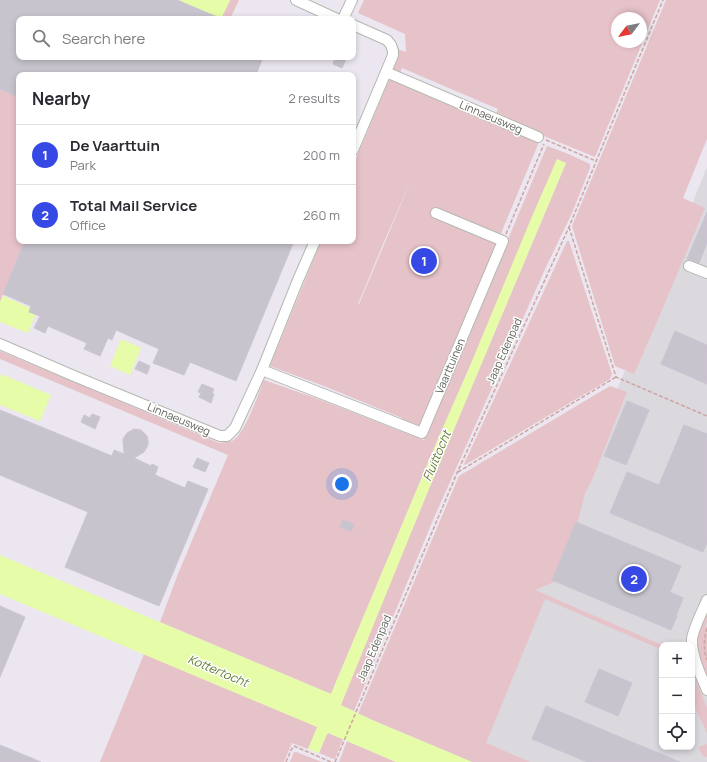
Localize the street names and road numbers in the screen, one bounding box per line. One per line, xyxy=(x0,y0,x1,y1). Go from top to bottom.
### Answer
street label: Linnaeusweg xyxy=(457,97,525,137)
street label: Jaap Edenpad xyxy=(482,315,525,386)
street label: Vaarttuinen xyxy=(431,336,468,396)
street label: Linnaeusweg xyxy=(145,399,213,439)
street label: Jaap Edenpad xyxy=(353,612,394,683)

